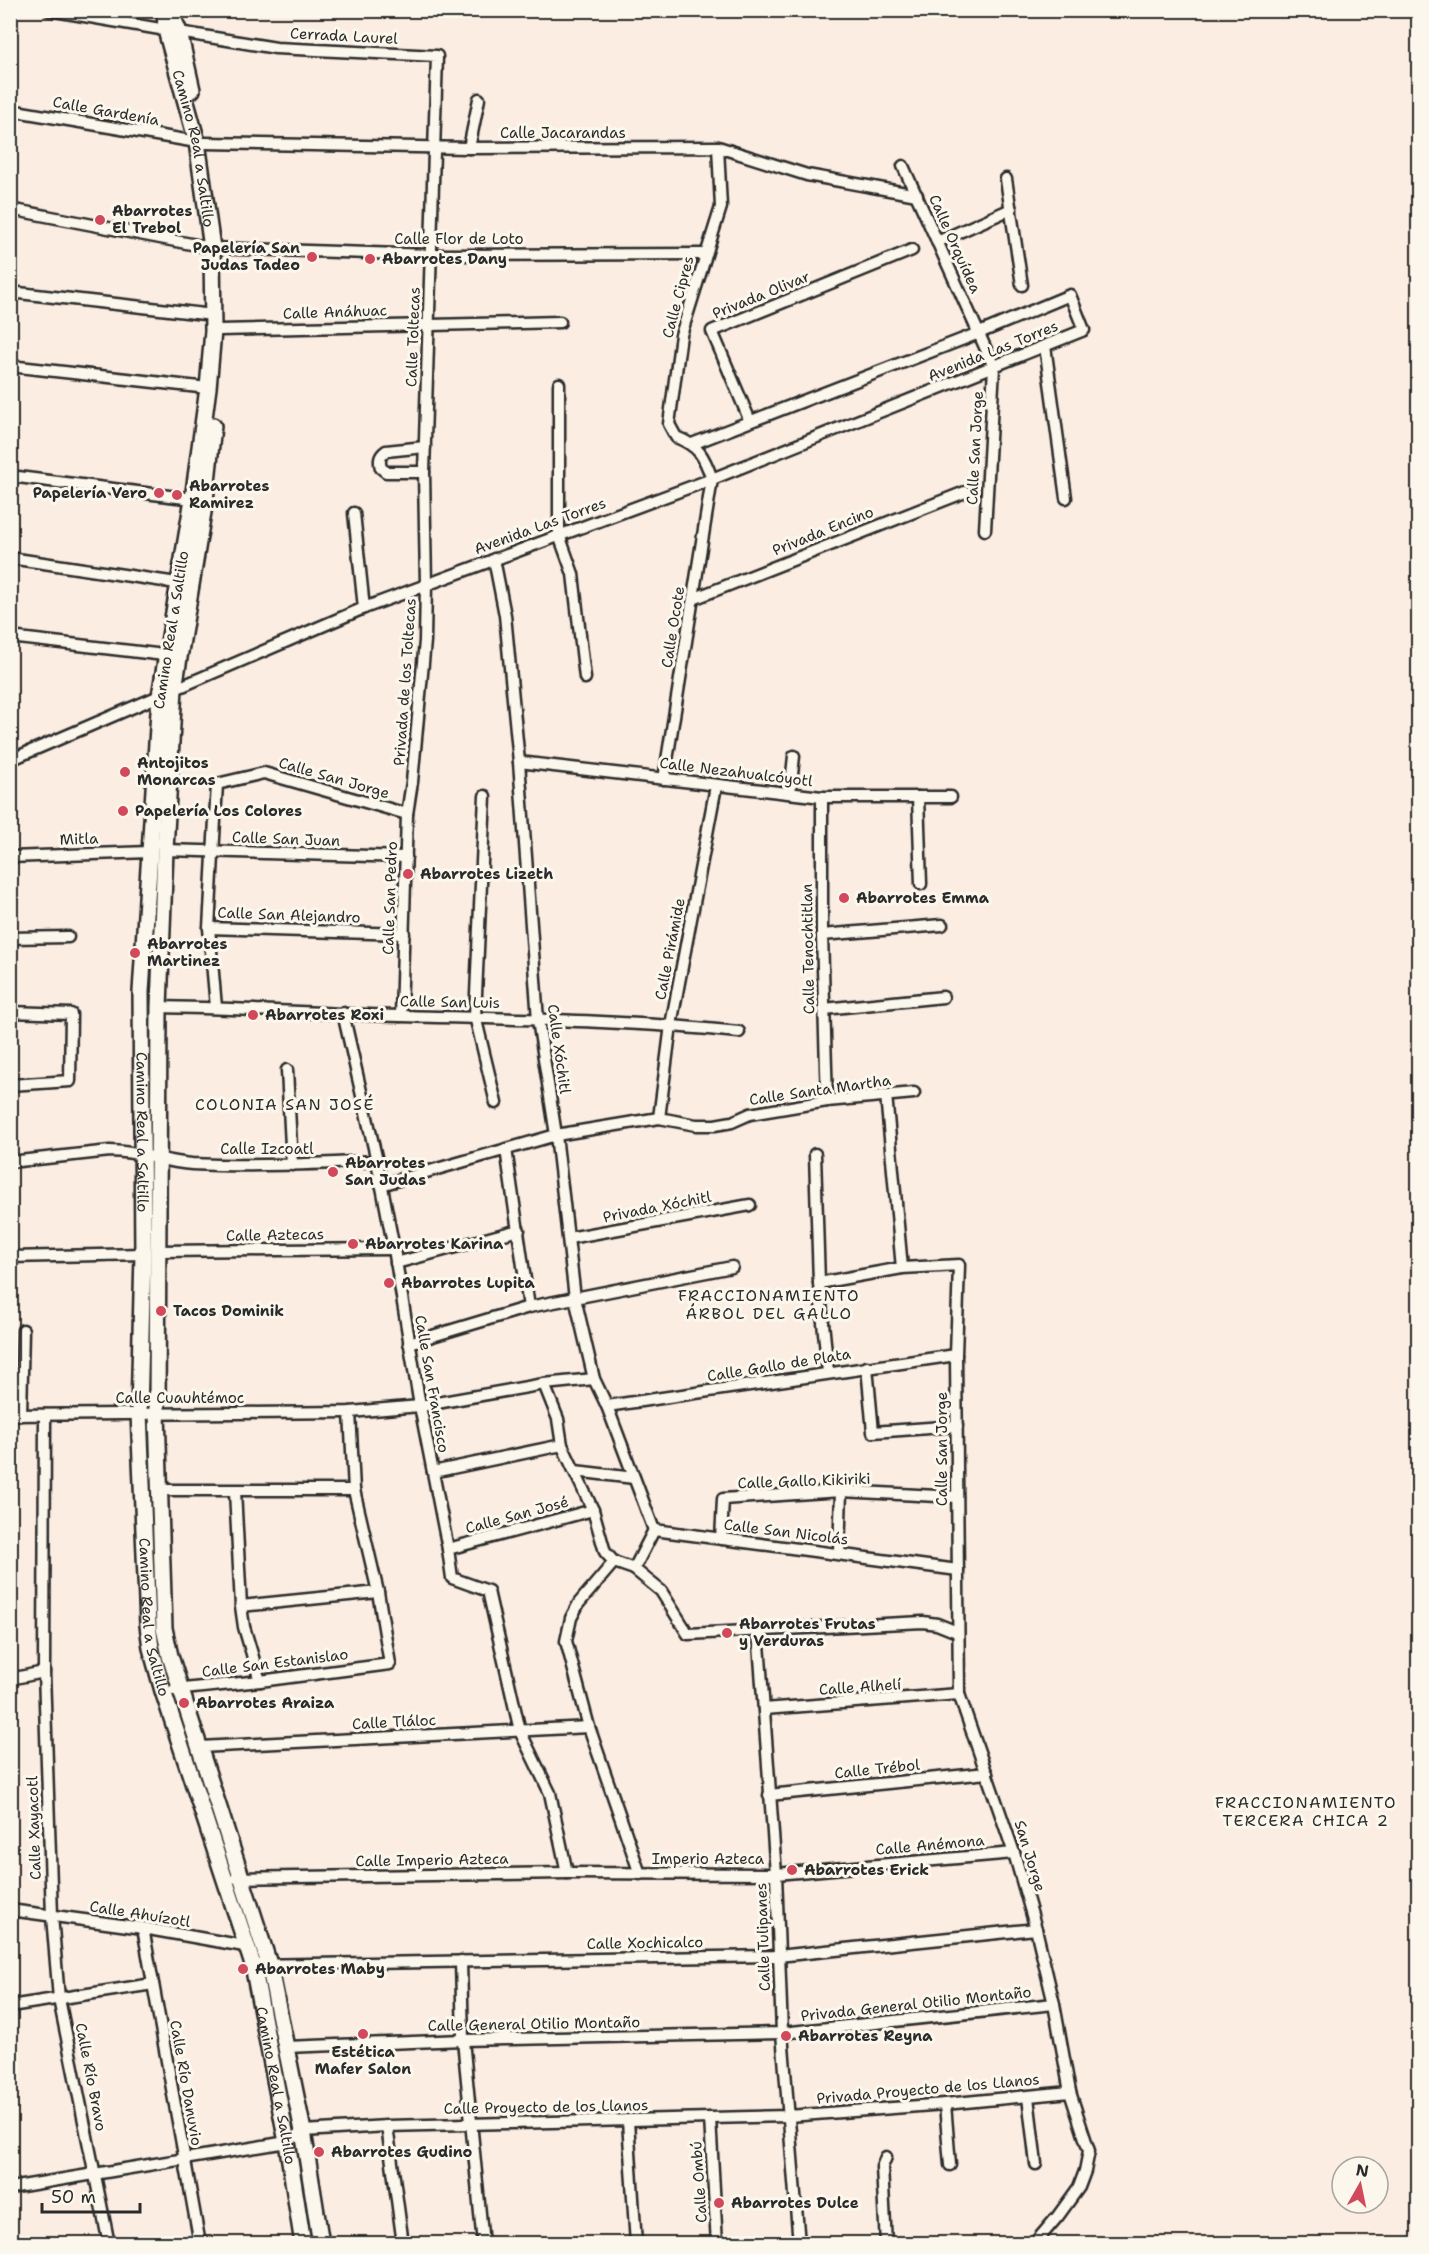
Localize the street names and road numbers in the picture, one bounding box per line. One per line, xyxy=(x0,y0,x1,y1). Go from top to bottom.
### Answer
street label: Cerrada Laurel xyxy=(290,23,399,49)
street label: Camino Real a Saltillo xyxy=(168,68,219,228)
street label: Calle Gardenía xyxy=(51,92,161,130)
street label: Calle Jacarandas xyxy=(500,123,626,143)
street label: Calle Orquídea xyxy=(924,191,986,297)
street label: Calle Flor de Loto xyxy=(394,229,524,249)
street label: Calle Cipres xyxy=(657,254,699,340)
street label: Privada Olivar xyxy=(709,266,813,324)
street label: Calle Toltecas xyxy=(401,287,425,387)
street label: Calle Anáhuac xyxy=(282,300,388,324)
street label: Avenida Las Torres xyxy=(925,316,1061,386)
street label: Calle San Jorge xyxy=(962,390,988,506)
street label: Avenida Las Torres xyxy=(471,493,609,559)
street label: Privada Encino xyxy=(769,502,877,560)
street label: Camino Real a Saltillo xyxy=(149,549,193,711)
street label: Calle Ocote xyxy=(657,585,689,669)
street label: Privada de los Toltecas xyxy=(389,597,421,767)
street label: Calle San Jorge xyxy=(276,753,392,803)
street label: Calle Nezahualcóyotl xyxy=(658,753,814,791)
street label: Calle San Juan xyxy=(231,827,341,851)
street label: Mitla xyxy=(59,828,99,850)
street label: Calle San Pedro xyxy=(378,841,402,955)
street label: Calle Tenochtitlan xyxy=(797,883,819,1015)
street label: Calle Pirámide xyxy=(650,896,690,1002)
street label: Calle San Alejandro xyxy=(217,903,361,927)
street label: Calle San Luis xyxy=(400,991,500,1013)
street label: Calle Xóchitl xyxy=(543,1003,575,1096)
street label: Camino Real a Saltillo xyxy=(131,1052,153,1212)
street label: Calle Santa Martha xyxy=(748,1070,893,1110)
street label: Calle Izcoatl xyxy=(220,1139,314,1159)
street label: Privada Xóchitl xyxy=(601,1187,713,1227)
street label: Calle Aztecas xyxy=(226,1224,324,1246)
street label: Calle San Francisco xyxy=(410,1314,454,1454)
street label: Calle Gallo de Plata xyxy=(706,1344,853,1386)
street label: Calle Cuauhtémoc xyxy=(116,1388,244,1408)
street label: Calle San Jorge xyxy=(932,1392,952,1506)
street label: Calle Gallo Kikiriki xyxy=(737,1469,871,1493)
street label: Calle San José xyxy=(463,1492,571,1538)
street label: Calle San Nicolás xyxy=(723,1514,849,1550)
street label: Camino Real a Saltillo xyxy=(134,1537,174,1699)
street label: Calle San Estanislao xyxy=(201,1644,349,1682)
street label: Calle Alhelí xyxy=(818,1674,902,1700)
street label: Calle Tláloc xyxy=(351,1710,437,1734)
street label: Calle Trébol xyxy=(833,1755,921,1783)
street label: Calle Xayacotl xyxy=(22,1775,46,1880)
street label: San Jorge xyxy=(1010,1818,1050,1894)
street label: Calle Anémona xyxy=(875,1830,986,1860)
street label: Calle Imperio Azteca xyxy=(355,1849,509,1871)
street label: Imperio Azteca xyxy=(652,1849,765,1869)
street label: Calle Tulipanes xyxy=(751,1882,775,1992)
street label: Calle Ahuízotl xyxy=(88,1896,192,1932)
street label: Calle Xochicalco xyxy=(586,1932,704,1954)
street label: Privada General Otilio Montaño xyxy=(800,1982,1032,2026)
street label: Camino Real a Saltillo xyxy=(251,2005,300,2166)
street label: Calle General Otilio Montaño xyxy=(427,2012,641,2036)
street label: Calle Río Danuvio xyxy=(165,2019,207,2147)
street label: Calle Río Bravo xyxy=(71,2021,111,2133)
street label: Privada Proyecto de los Llanos xyxy=(816,2069,1040,2109)
street label: Calle Proyecto de los Llanos xyxy=(444,2095,648,2119)
street label: Calle Ombú xyxy=(686,2140,712,2224)

